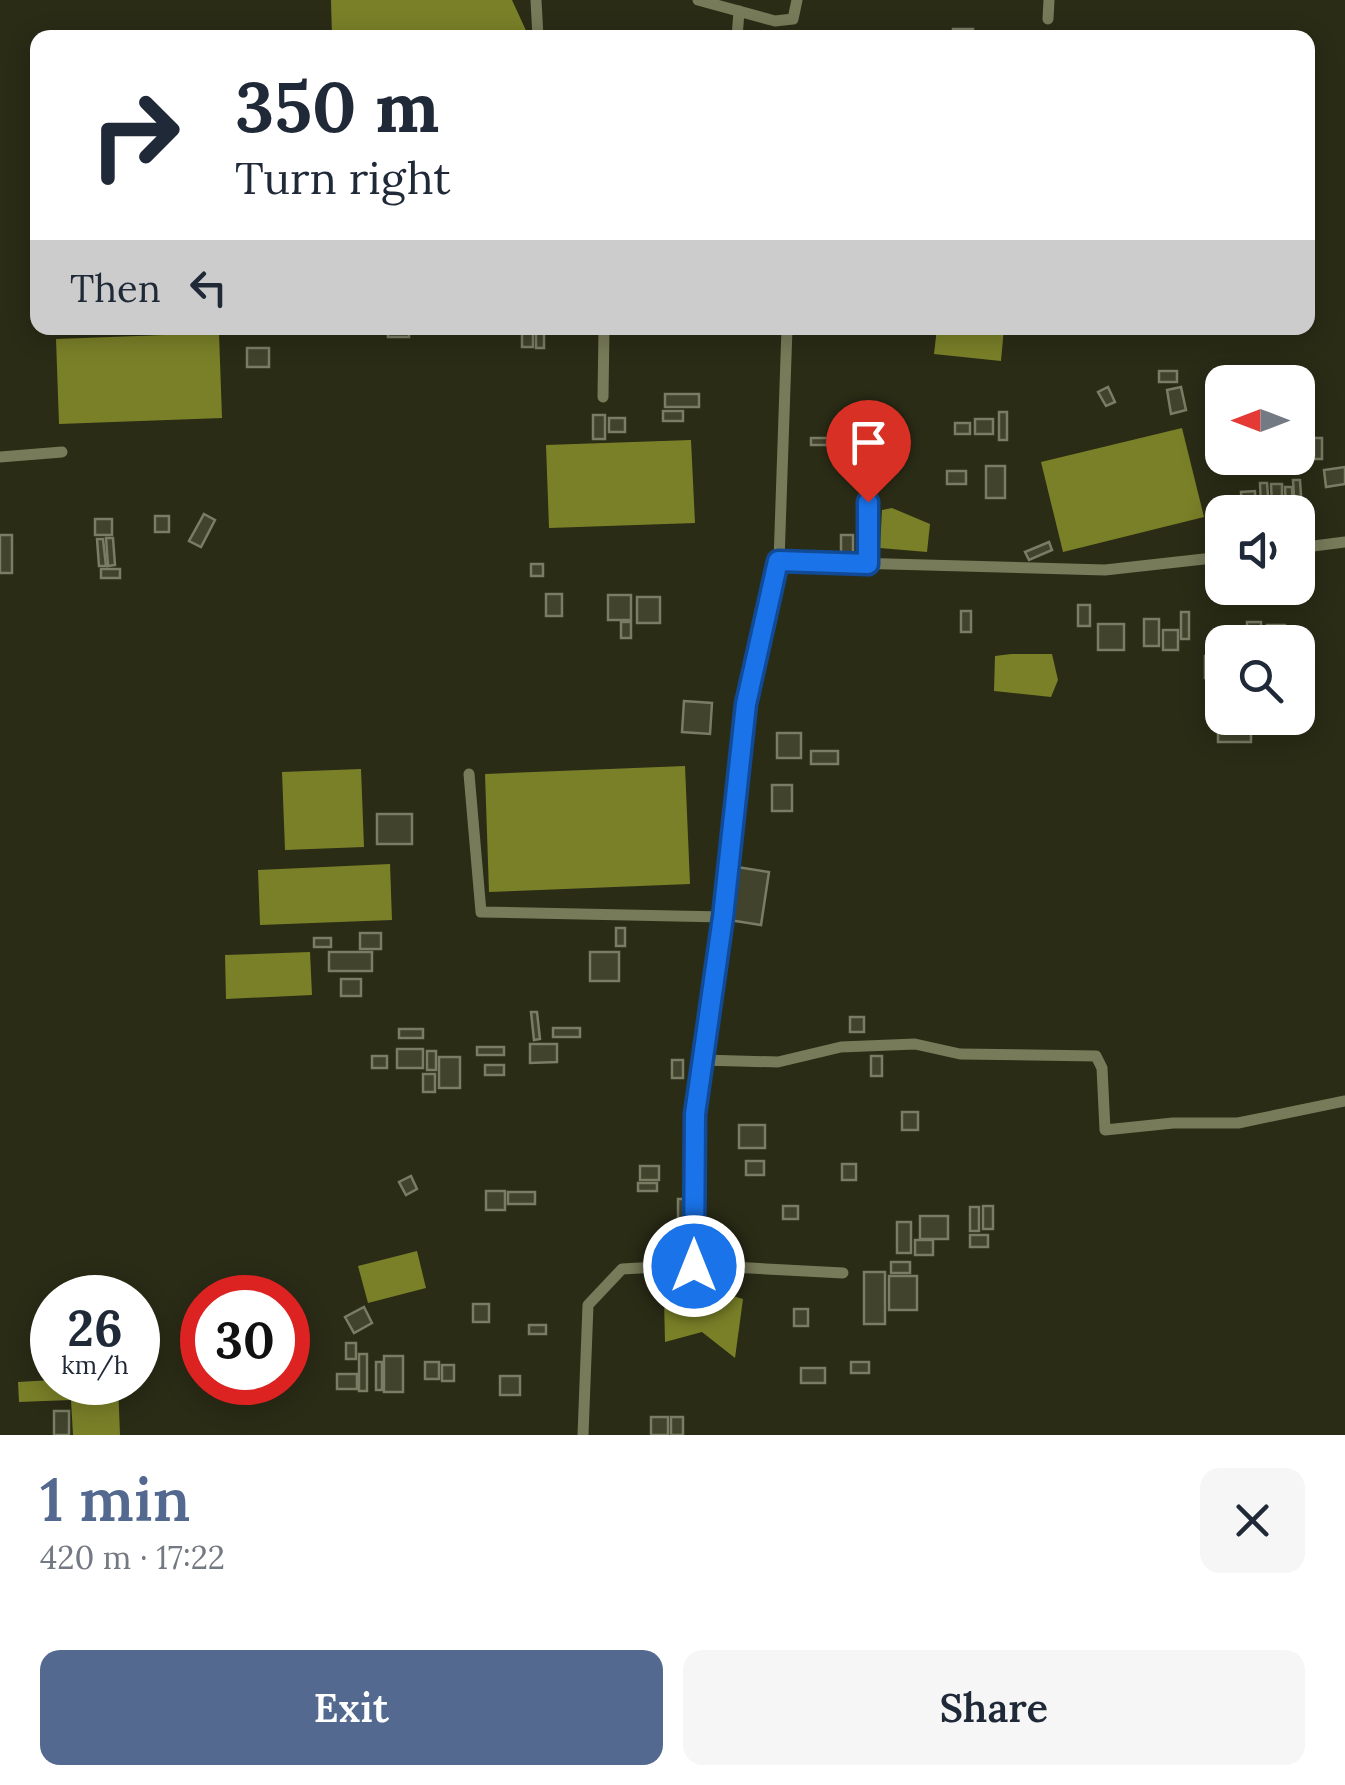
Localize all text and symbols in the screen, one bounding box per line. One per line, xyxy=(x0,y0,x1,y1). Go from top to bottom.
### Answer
text: 350 m xyxy=(235,62,439,151)
icon: right xyxy=(70,70,200,200)
text: Turn right xyxy=(235,149,451,206)
icon: left xyxy=(181,260,236,315)
text: Then xyxy=(70,264,161,312)
north arrow xyxy=(1205,365,1315,475)
map controls xyxy=(1205,365,1315,735)
pin xyxy=(826,400,911,503)
icon: arrive xyxy=(841,415,896,470)
button: sound xyxy=(1205,495,1315,605)
button: search xyxy=(1205,625,1315,735)
position arrow xyxy=(642,1214,746,1318)
speed limit sign: 30 xyxy=(180,1275,310,1405)
text: 26 xyxy=(67,1296,123,1360)
text: km/h xyxy=(61,1349,129,1381)
text: 1 min xyxy=(40,1461,190,1537)
button: close xyxy=(1200,1468,1305,1573)
text: 420 m · 17:22 xyxy=(40,1537,225,1578)
button: Exit xyxy=(40,1650,663,1765)
button: Share xyxy=(683,1650,1305,1765)

